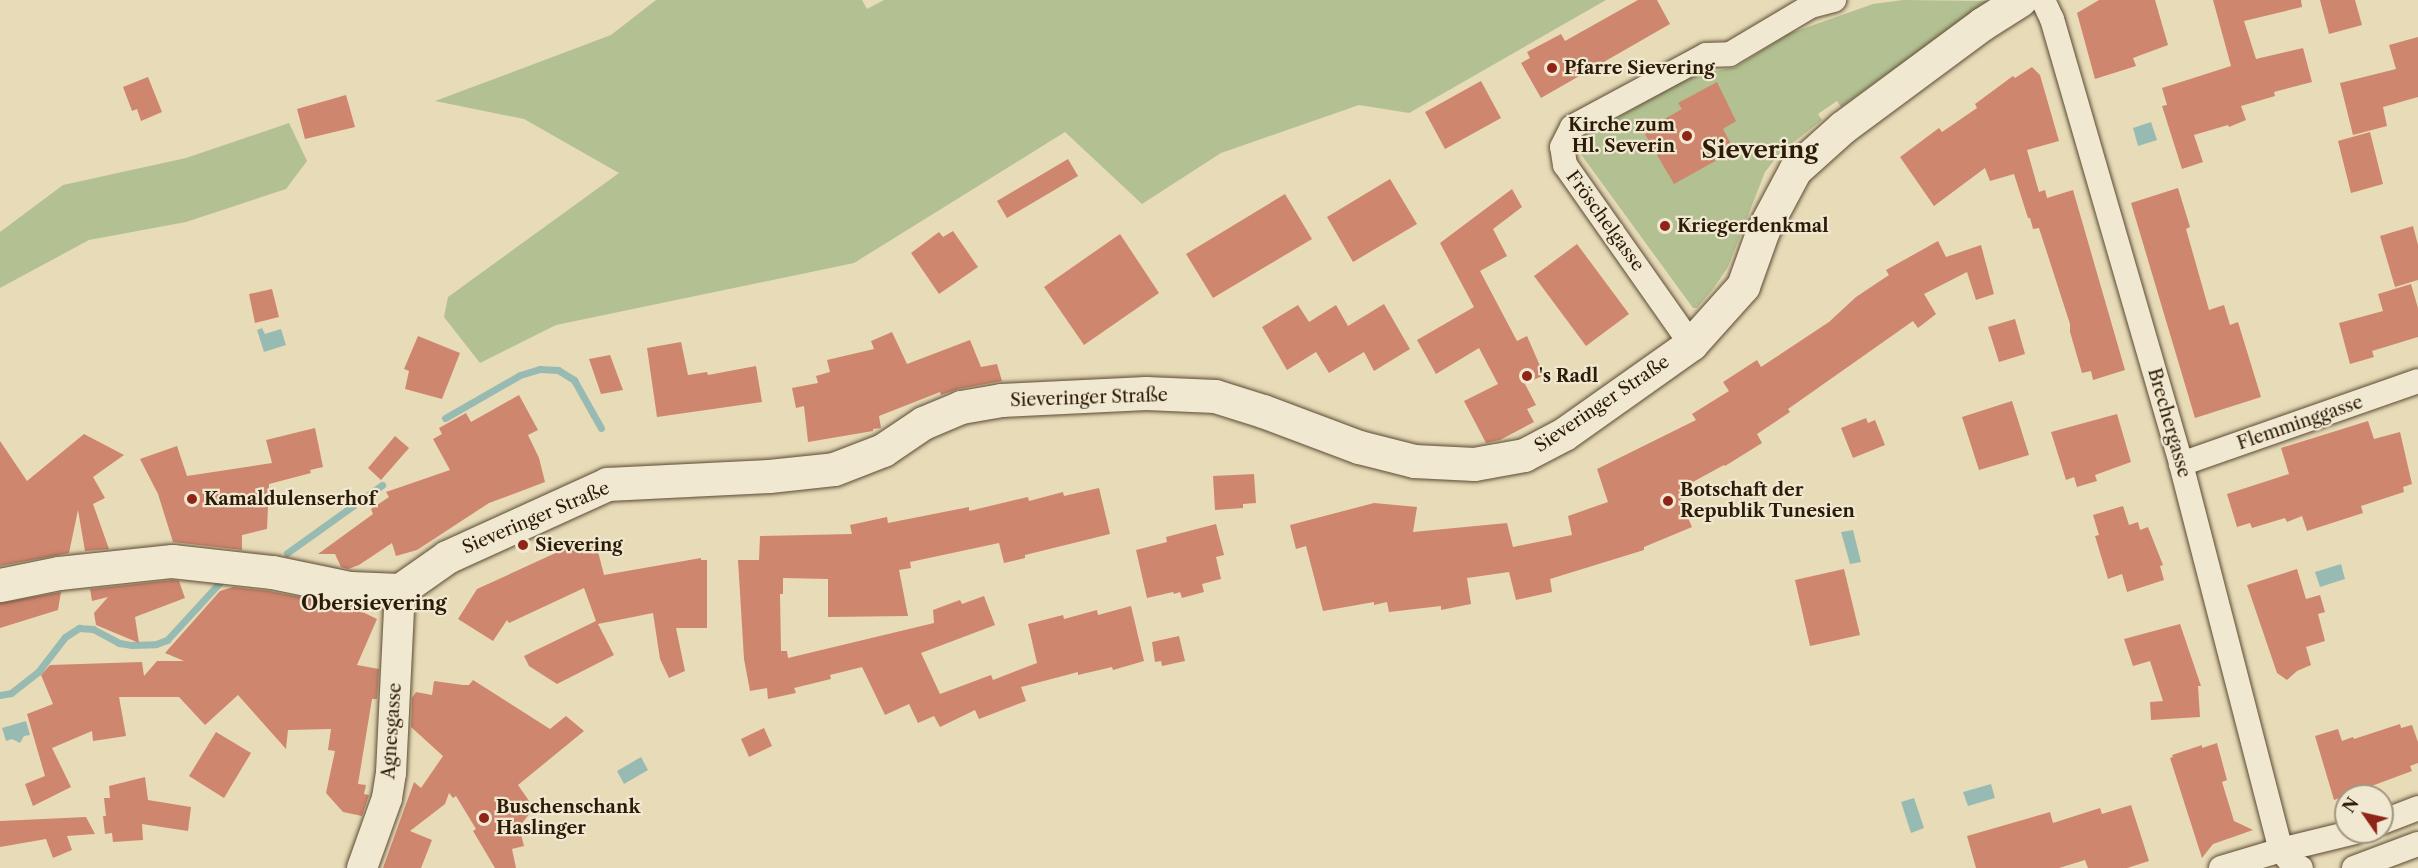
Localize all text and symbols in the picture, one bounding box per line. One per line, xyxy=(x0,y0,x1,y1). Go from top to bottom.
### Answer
place label: Pfarre Sievering xyxy=(1564,57,1715,79)
marker: Pfarre Sievering xyxy=(1545,61,1559,75)
place label: Kirche zum Hl. Severin xyxy=(1568,115,1675,158)
marker: Kirche zum Hl. Severin xyxy=(1680,129,1694,143)
district label: Sievering xyxy=(1702,136,1818,164)
street label: Fröschelgasse xyxy=(1561,167,1649,275)
place label: Kriegerdenkmal xyxy=(1677,215,1829,237)
marker: Kriegerdenkmal xyxy=(1658,219,1672,233)
street label: Sieveringer Straße xyxy=(1530,351,1674,457)
place label: 's Radl xyxy=(1539,365,1598,387)
street label: Brechergasse xyxy=(2143,366,2195,480)
marker: 's Radl xyxy=(1520,369,1534,383)
street label: Sieveringer Straße xyxy=(1010,384,1168,412)
street label: Flemminggasse xyxy=(2234,391,2366,455)
street label: Sieveringer Straße xyxy=(459,477,613,559)
place label: Botschaft der Republik Tunesien xyxy=(1680,480,1856,522)
place label: Kamaldulenserhof xyxy=(204,488,376,510)
marker: Kamaldulenserhof xyxy=(185,492,199,506)
marker: Botschaft der Republik Tunesien xyxy=(1661,494,1675,508)
place label: Sievering xyxy=(535,534,623,556)
marker: Sievering xyxy=(516,538,530,552)
district label: Obersievering xyxy=(301,591,447,615)
street label: Agnesgasse xyxy=(378,682,406,780)
north arrow xyxy=(2334,784,2394,844)
text: N xyxy=(2339,794,2363,816)
place label: Buschenschank Haslinger xyxy=(496,797,640,840)
marker: Buschenschank Haslinger xyxy=(477,811,491,825)

